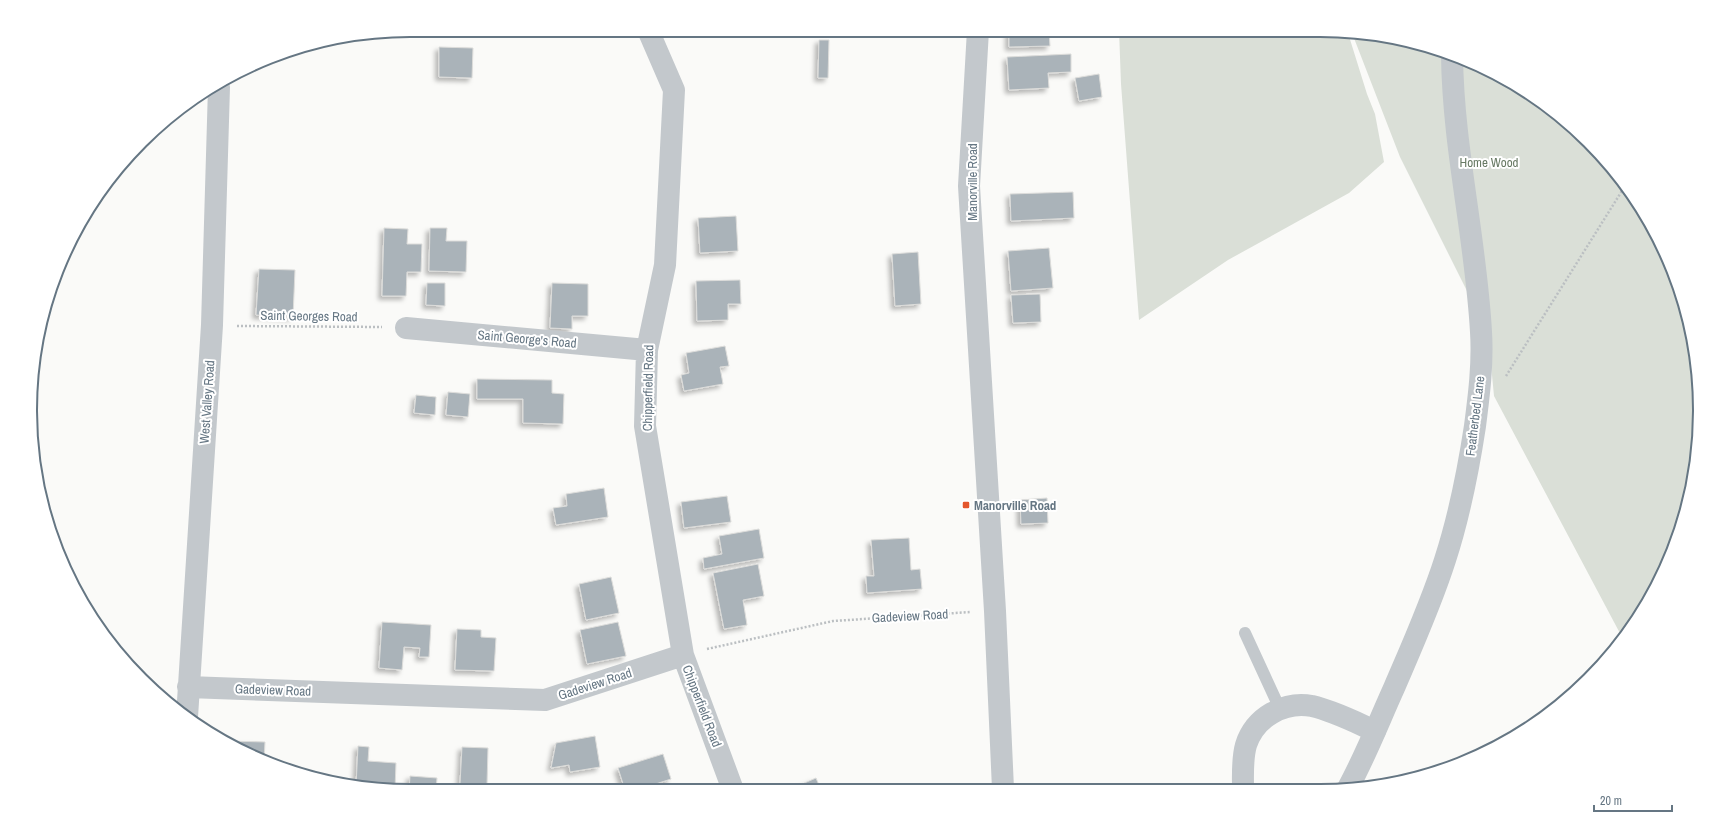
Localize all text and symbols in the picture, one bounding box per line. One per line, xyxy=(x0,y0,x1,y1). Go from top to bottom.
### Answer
street label: Manorville Road xyxy=(964,143,981,221)
park label: Home Wood xyxy=(1459,154,1519,171)
street label: Saint Georges Road xyxy=(260,307,358,325)
street label: Saint George's Road xyxy=(477,326,577,352)
street label: Chipperfield Road xyxy=(639,345,657,431)
street label: West Valley Road xyxy=(196,360,218,444)
street label: Featherbed Lane xyxy=(1462,375,1488,457)
place label: Manorville Road xyxy=(974,497,1056,514)
marker: Manorville Road xyxy=(961,500,971,510)
street label: Gadeview Road xyxy=(871,606,949,626)
street label: Chipperfield Road xyxy=(679,663,725,749)
street label: Gadeview Road xyxy=(556,664,634,704)
street label: Gadeview Road xyxy=(235,680,312,700)
scale bar xyxy=(1594,787,1672,813)
text: 20 m xyxy=(1600,793,1622,809)

